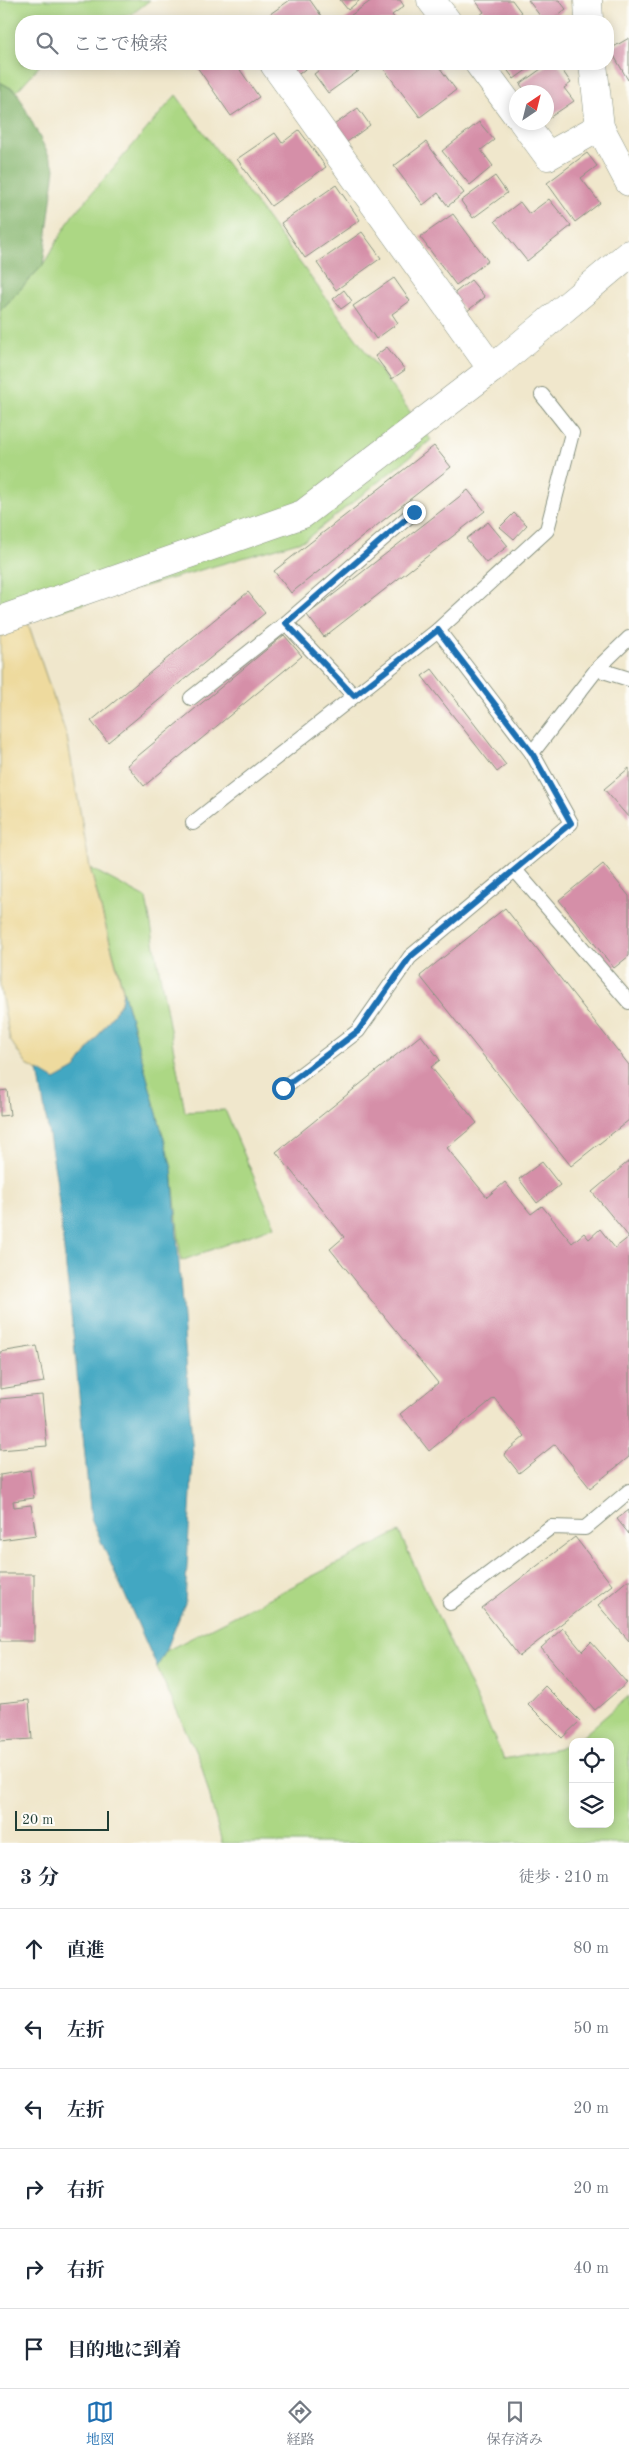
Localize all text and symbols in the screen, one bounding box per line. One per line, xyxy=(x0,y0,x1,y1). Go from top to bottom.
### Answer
search box xyxy=(15,15,614,70)
icon: search xyxy=(33,29,61,57)
text: ここで検索 xyxy=(73,36,168,55)
north arrow xyxy=(509,85,554,130)
route end xyxy=(403,501,426,524)
route start xyxy=(272,1077,295,1100)
map controls xyxy=(569,1738,614,1828)
button: locate xyxy=(569,1738,614,1783)
button: layers xyxy=(569,1783,614,1828)
scale bar xyxy=(15,1808,109,1831)
text: 20 m xyxy=(22,1813,53,1827)
text: 3 分 xyxy=(20,1868,59,1889)
text: 徒歩 · 210 m xyxy=(519,1870,609,1886)
icon: ahead xyxy=(20,1935,48,1963)
text: 80 m xyxy=(573,1941,609,1957)
text: 直進 xyxy=(67,1942,105,1961)
icon: left xyxy=(20,2015,48,2043)
text: 50 m xyxy=(573,2021,609,2037)
text: 左折 xyxy=(67,2022,105,2041)
icon: left xyxy=(20,2095,48,2123)
text: 20 m xyxy=(573,2101,609,2117)
text: 左折 xyxy=(67,2102,105,2121)
icon: right xyxy=(20,2175,48,2203)
text: 20 m xyxy=(573,2181,609,2197)
text: 右折 xyxy=(67,2182,105,2201)
icon: right xyxy=(20,2255,48,2283)
text: 40 m xyxy=(573,2261,609,2277)
text: 右折 xyxy=(67,2262,105,2281)
icon: arrive xyxy=(20,2335,48,2363)
text: 目的地に到着 xyxy=(67,2342,181,2361)
tab: 地図 xyxy=(86,2398,114,2449)
tab: 経路 xyxy=(286,2398,314,2449)
tab: 保存済み xyxy=(487,2398,543,2449)

